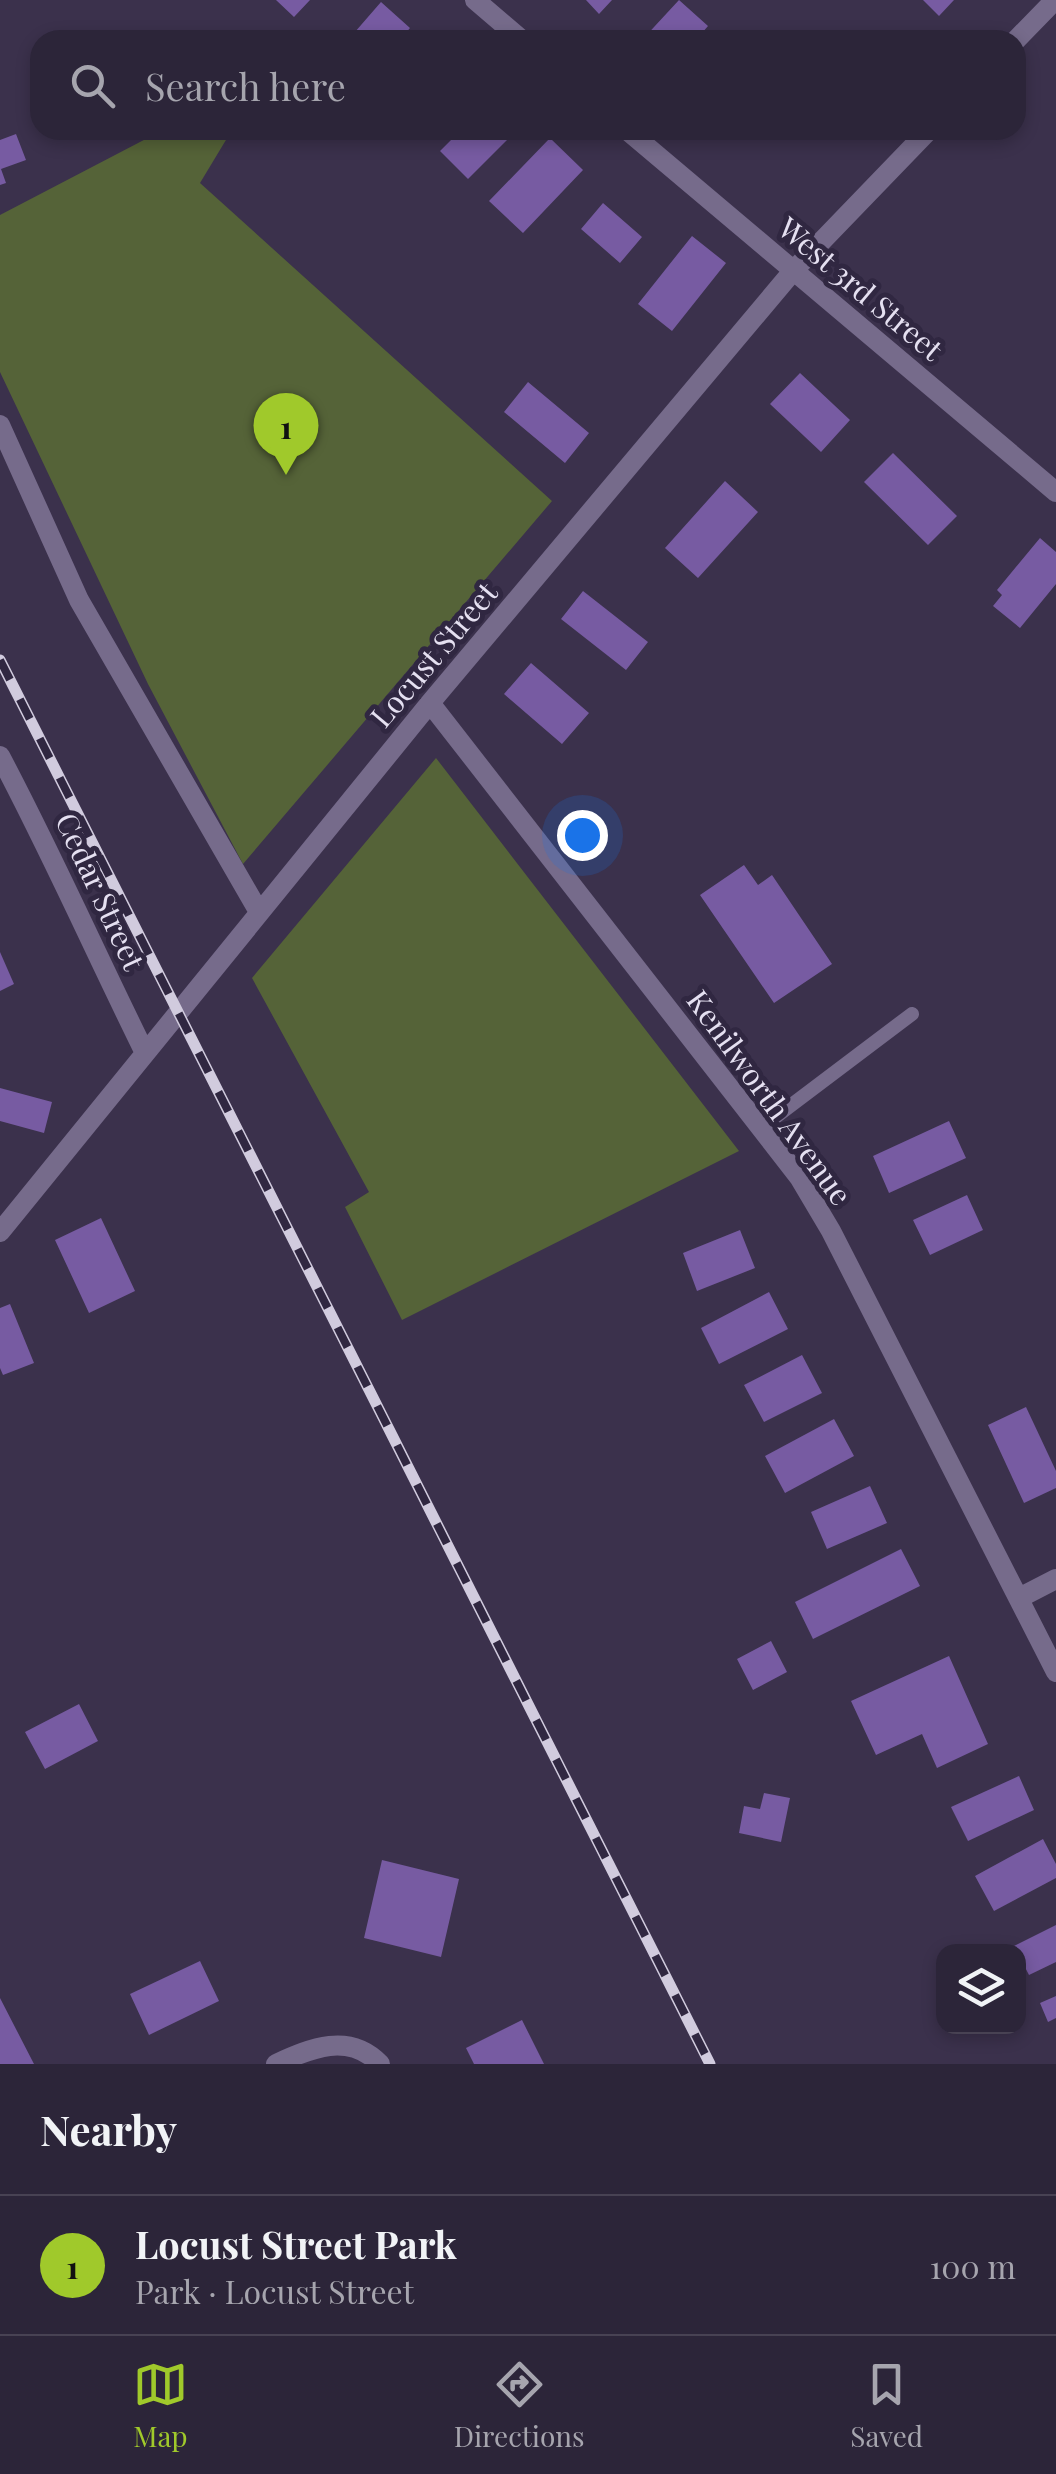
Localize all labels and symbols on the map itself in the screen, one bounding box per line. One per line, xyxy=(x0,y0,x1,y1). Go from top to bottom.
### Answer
street label: West 3rd Street xyxy=(770,207,952,369)
pin: 1 xyxy=(254,392,318,475)
street label: Locust Street xyxy=(361,573,506,735)
street label: Cedar Street xyxy=(47,806,155,976)
your location xyxy=(557,810,608,861)
street label: Kenilworth Avenue xyxy=(678,982,862,1212)

